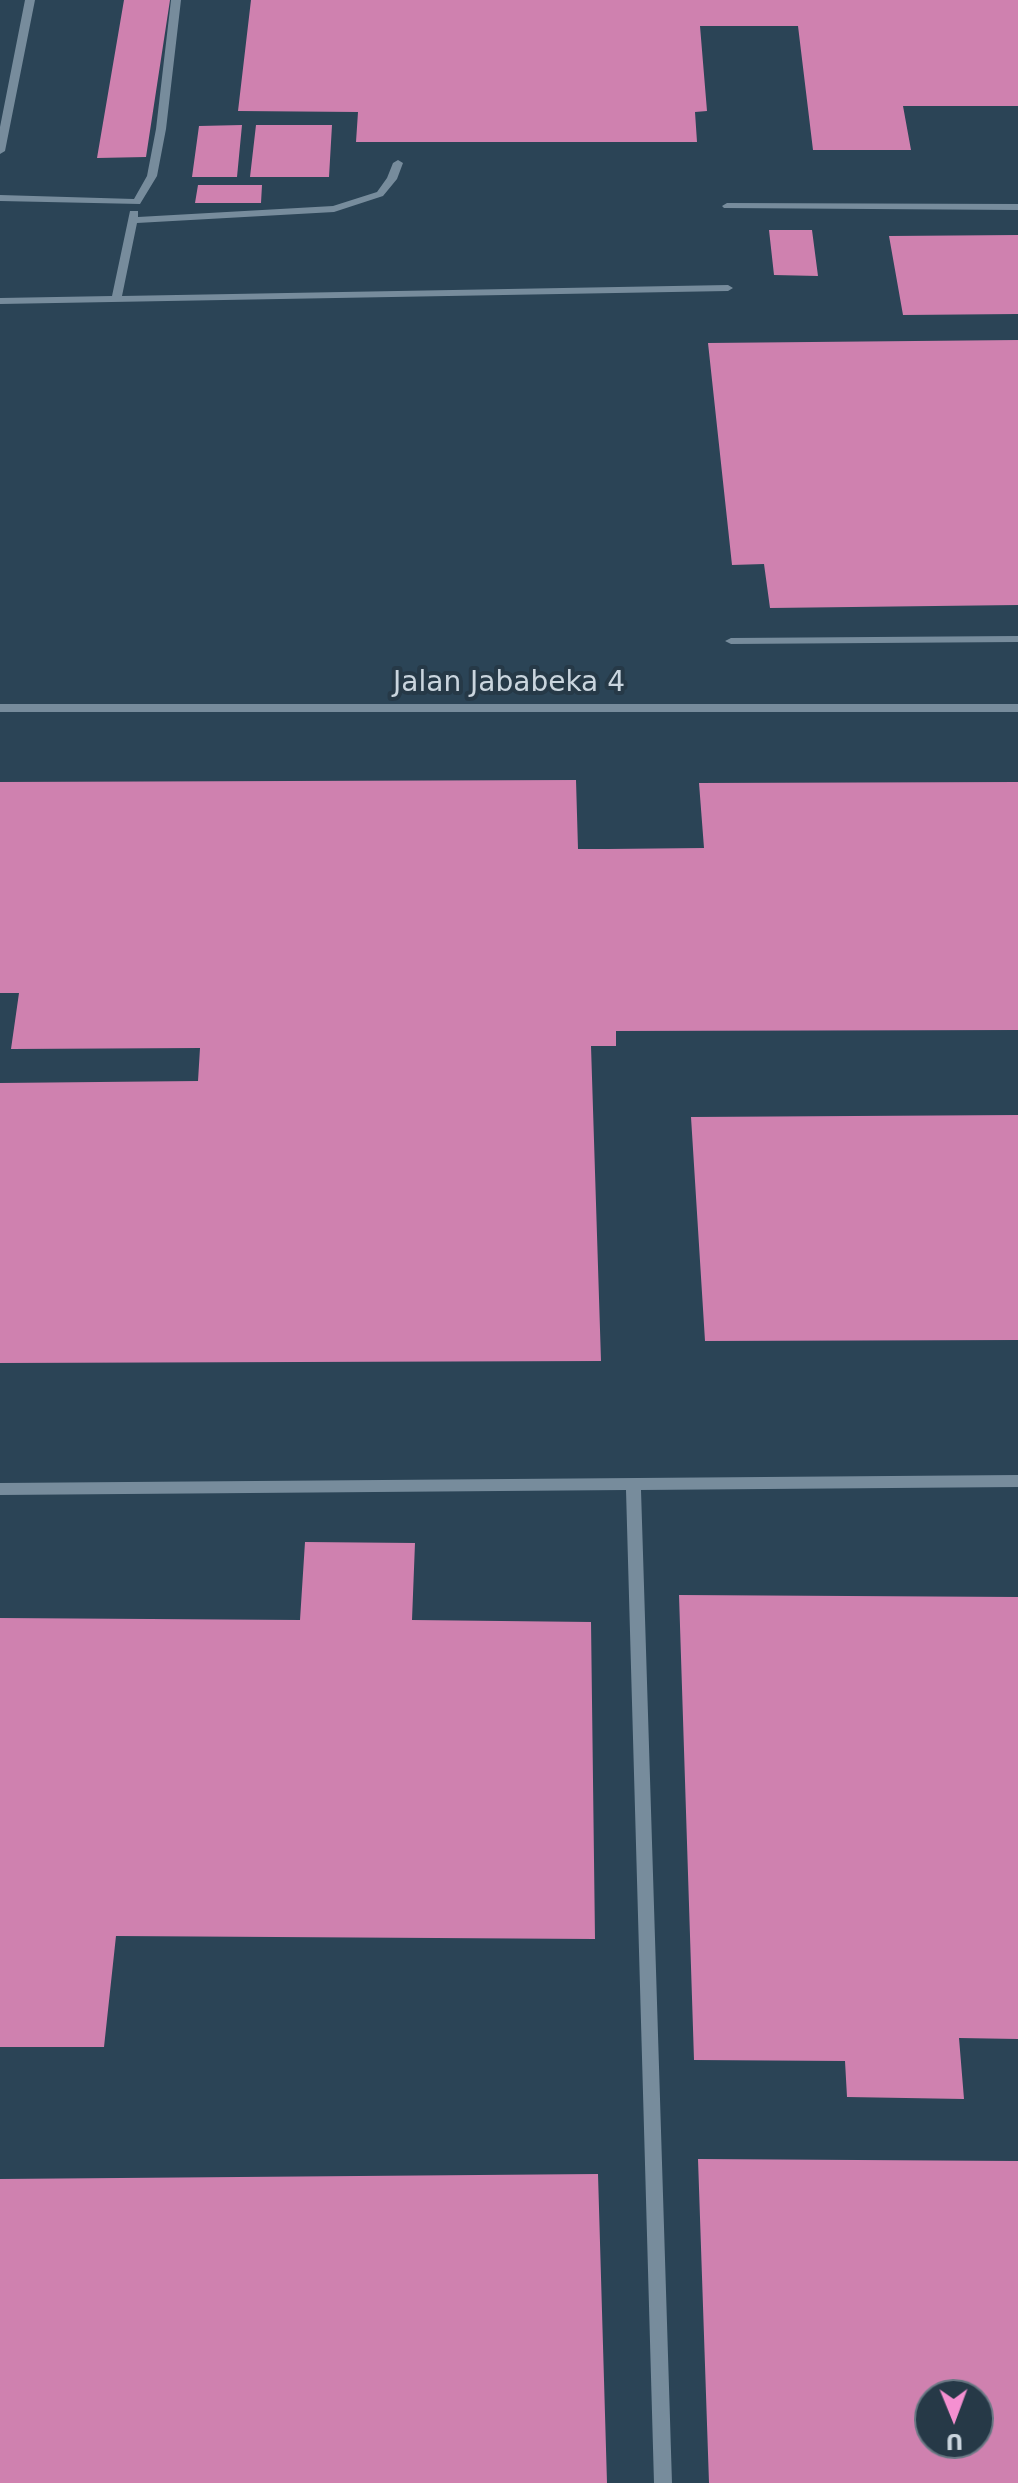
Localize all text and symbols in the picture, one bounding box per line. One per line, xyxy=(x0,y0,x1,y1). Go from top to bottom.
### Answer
street label: Jalan Jababeka 4 xyxy=(393,667,625,701)
north arrow xyxy=(914,2379,994,2459)
text: U xyxy=(945,2429,964,2454)

